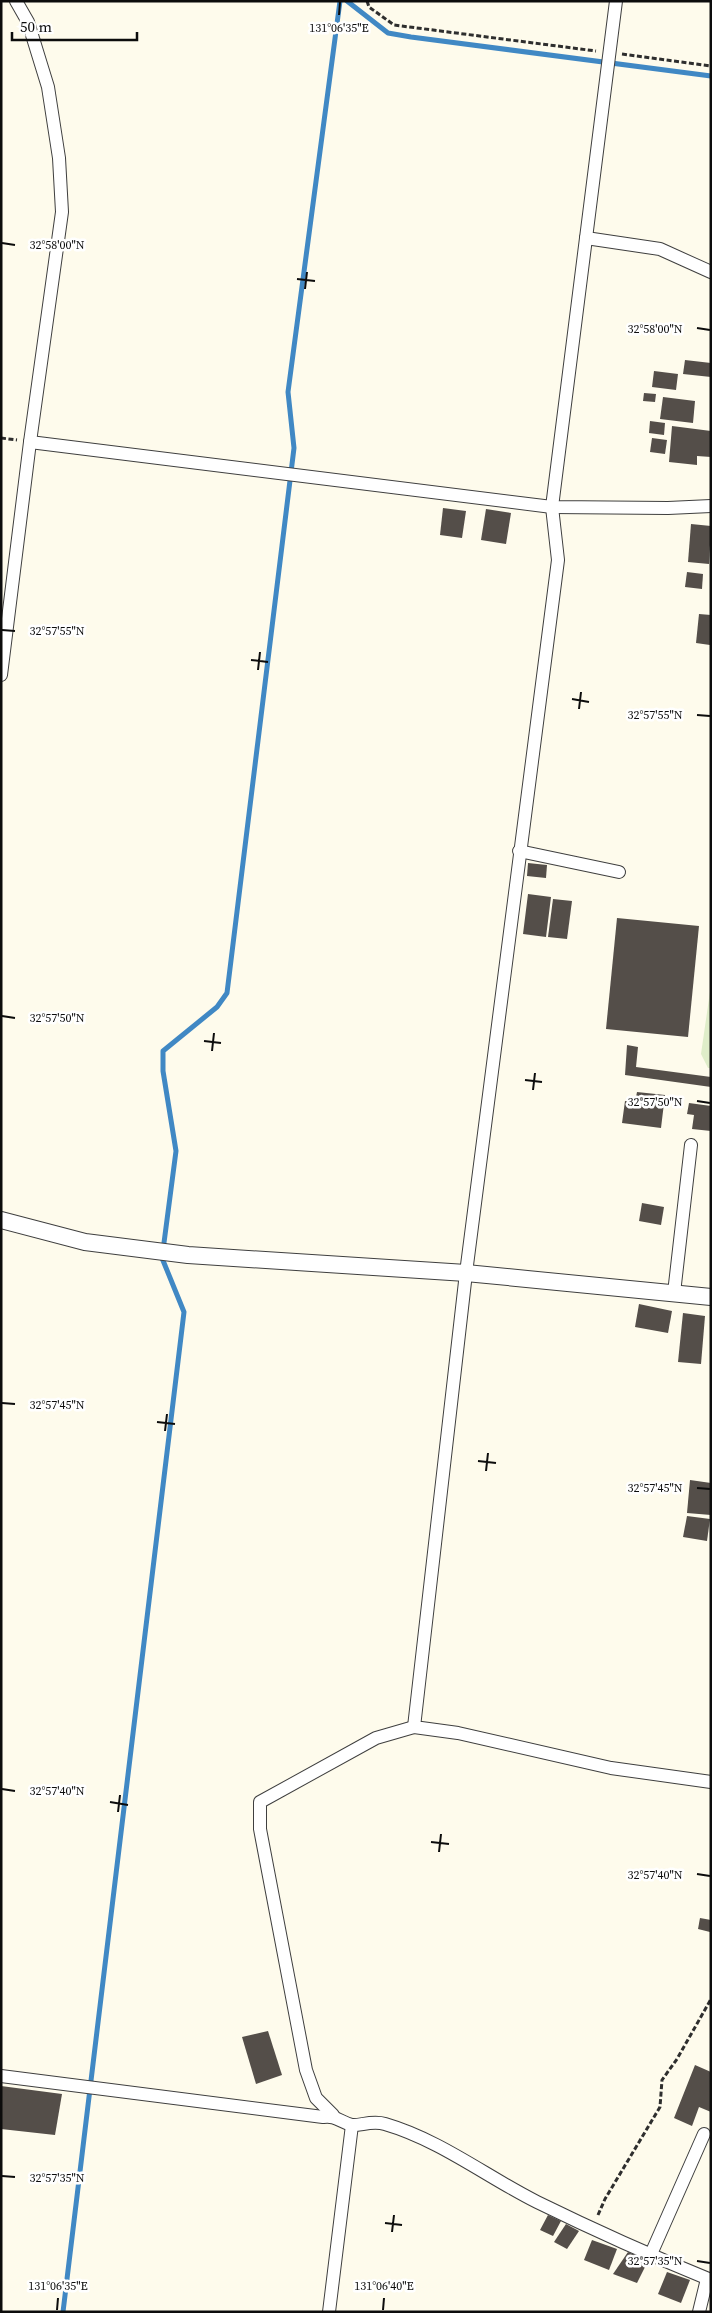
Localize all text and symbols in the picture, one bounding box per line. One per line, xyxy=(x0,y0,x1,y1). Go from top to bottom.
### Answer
scale bar xyxy=(12,10,138,42)
text: 50 m xyxy=(20,16,52,37)
text: 131°06'35"E xyxy=(309,20,369,36)
text: 32°58'00"N xyxy=(29,237,85,253)
text: 32°58'00"N xyxy=(627,321,683,337)
text: 32°57'55"N xyxy=(29,623,85,639)
text: 32°57'55"N xyxy=(627,707,683,723)
text: 32°57'50"N xyxy=(29,1010,85,1026)
text: 32°57'50"N xyxy=(627,1094,683,1110)
text: 32°57'45"N xyxy=(29,1397,85,1413)
text: 32°57'45"N xyxy=(627,1480,683,1496)
text: 32°57'40"N xyxy=(29,1783,85,1799)
text: 32°57'40"N xyxy=(627,1867,683,1883)
text: 32°57'35"N xyxy=(29,2170,85,2186)
text: 32°57'35"N xyxy=(627,2253,683,2269)
text: 131°06'35"E xyxy=(28,2278,88,2294)
text: 131°06'40"E xyxy=(354,2278,414,2294)

